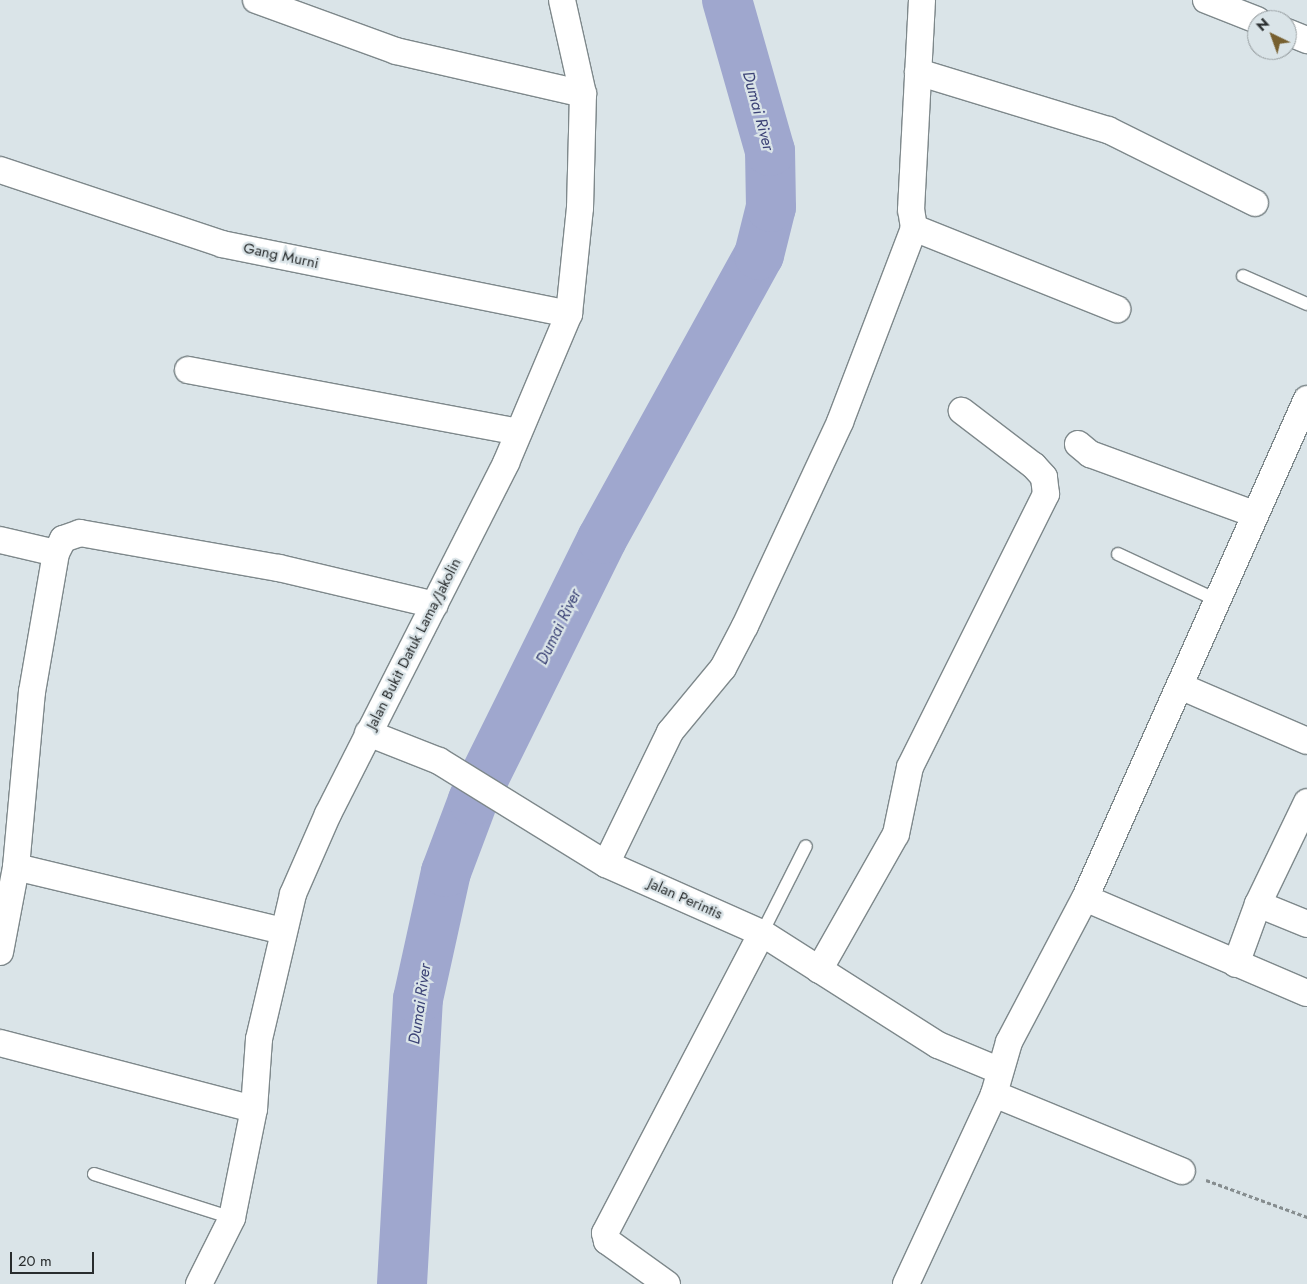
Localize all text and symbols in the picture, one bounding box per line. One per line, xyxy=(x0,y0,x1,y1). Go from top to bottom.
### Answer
north arrow xyxy=(1247,10,1297,60)
text: N xyxy=(1252,13,1273,36)
water label: Dumai River xyxy=(738,69,778,153)
street label: Gang Murni xyxy=(242,239,320,273)
street label: Jalan Bukit Datuk Lama/Jakolin xyxy=(363,555,465,733)
water label: Dumai River xyxy=(533,586,585,668)
street label: Jalan Perintis xyxy=(645,875,725,923)
water label: Dumai River xyxy=(405,962,435,1046)
scale bar xyxy=(12,1242,96,1274)
text: 20 m xyxy=(18,1250,52,1272)

